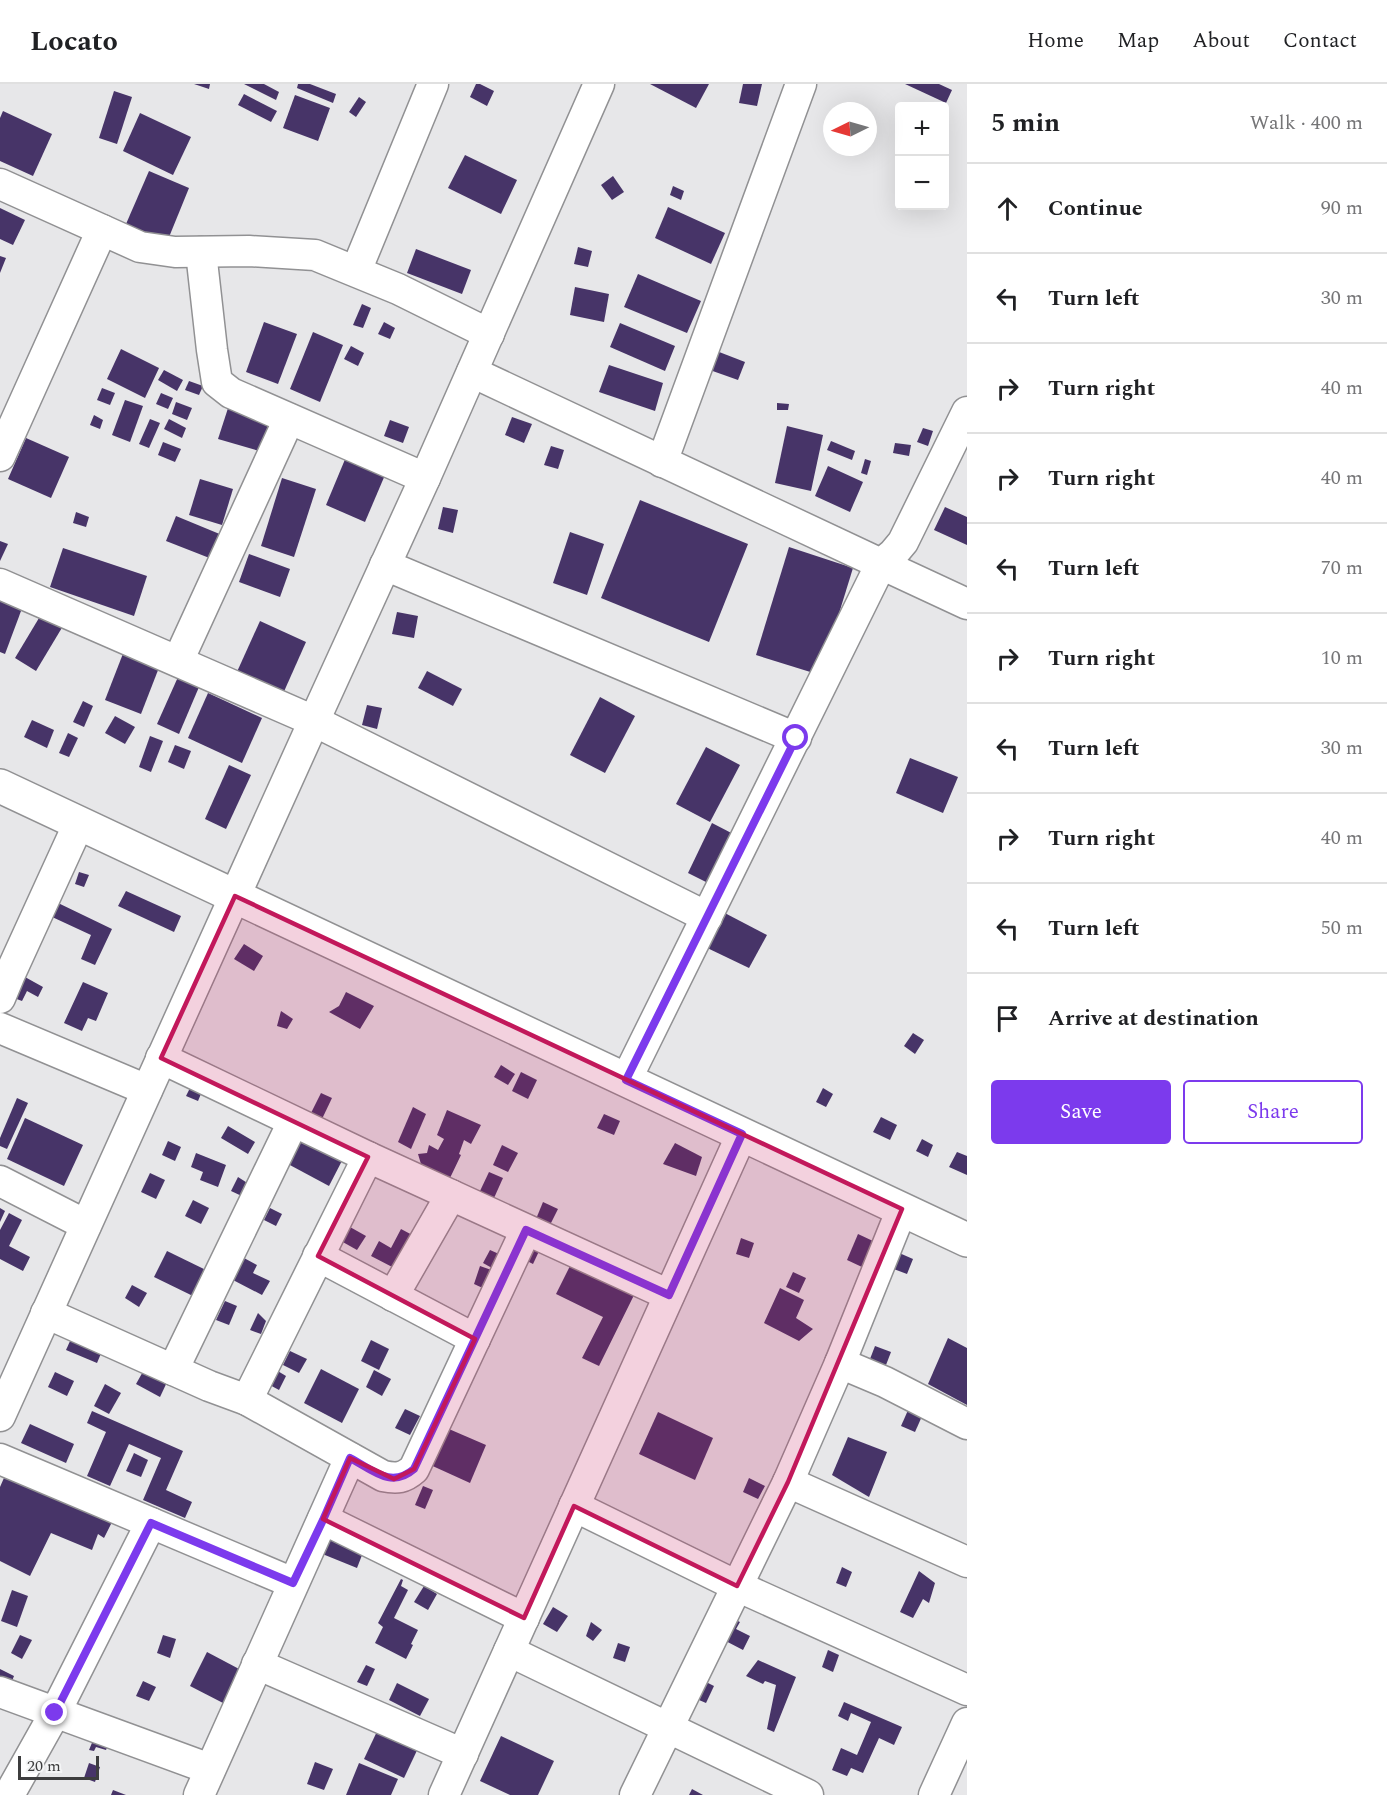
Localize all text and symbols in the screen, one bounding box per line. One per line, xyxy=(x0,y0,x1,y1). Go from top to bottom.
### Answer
text: Locato xyxy=(30,20,118,63)
text: Home xyxy=(1027,25,1084,57)
text: Map xyxy=(1117,25,1159,57)
text: About xyxy=(1192,25,1250,57)
text: Contact xyxy=(1283,25,1357,57)
north arrow xyxy=(823,102,877,156)
map controls xyxy=(895,102,949,210)
button: + xyxy=(895,102,949,156)
text: 5 min xyxy=(991,103,1060,143)
text: Walk · 400 m xyxy=(1250,108,1363,138)
button: − xyxy=(895,156,949,210)
icon: ahead xyxy=(991,192,1024,225)
text: Continue xyxy=(1048,192,1143,225)
text: 90 m xyxy=(1321,193,1363,223)
icon: left xyxy=(991,282,1024,315)
text: Turn left xyxy=(1048,282,1140,315)
text: 30 m xyxy=(1321,283,1363,313)
icon: right xyxy=(991,372,1024,405)
text: Turn right xyxy=(1048,372,1155,405)
text: 40 m xyxy=(1321,373,1363,403)
icon: right xyxy=(991,462,1024,495)
text: Turn right xyxy=(1048,462,1155,495)
text: 40 m xyxy=(1321,463,1363,493)
icon: left xyxy=(991,552,1024,585)
text: Turn left xyxy=(1048,552,1140,585)
text: 70 m xyxy=(1321,553,1363,583)
icon: right xyxy=(991,642,1024,675)
text: Turn right xyxy=(1048,642,1155,675)
text: 10 m xyxy=(1321,643,1363,673)
route start xyxy=(782,724,808,750)
icon: left xyxy=(991,732,1024,765)
text: Turn left xyxy=(1048,732,1140,765)
text: 30 m xyxy=(1321,733,1363,763)
icon: right xyxy=(991,822,1024,855)
text: Turn right xyxy=(1048,822,1155,855)
text: 40 m xyxy=(1321,823,1363,853)
icon: left xyxy=(991,912,1024,945)
text: Turn left xyxy=(1048,912,1140,945)
text: 50 m xyxy=(1321,913,1363,943)
icon: arrive xyxy=(991,1002,1024,1035)
text: Arrive at destination xyxy=(1048,1002,1259,1035)
button: Save xyxy=(991,1080,1171,1144)
button: Share xyxy=(1183,1080,1363,1144)
route end xyxy=(41,1699,67,1725)
scale bar xyxy=(18,1753,99,1780)
text: 20 m xyxy=(27,1754,61,1778)

